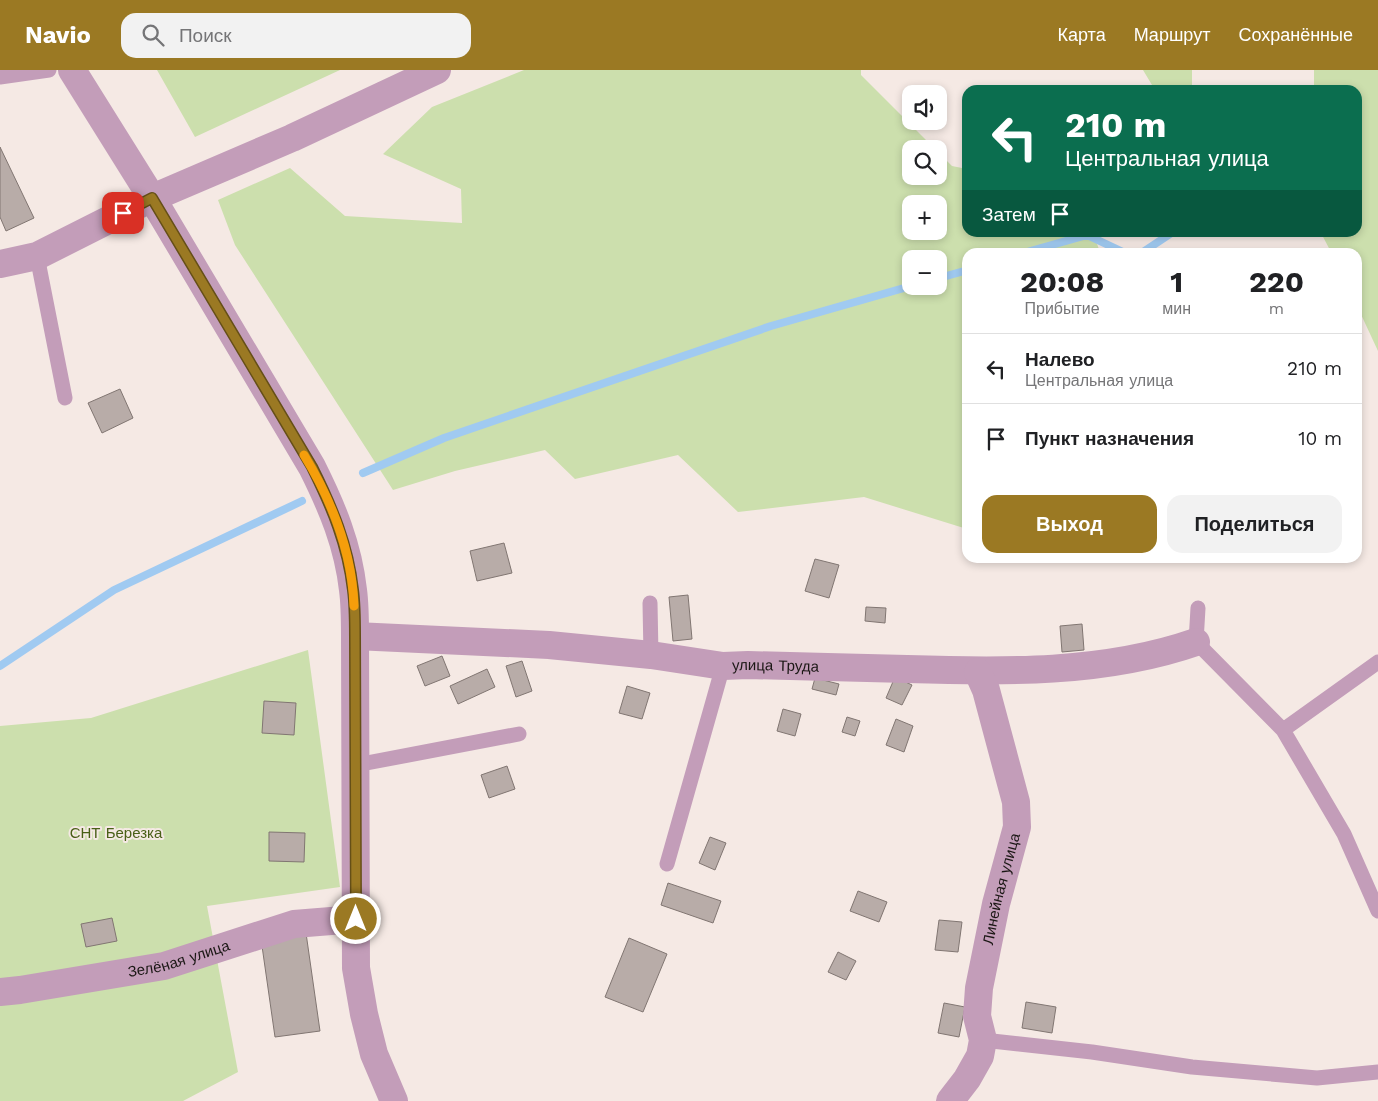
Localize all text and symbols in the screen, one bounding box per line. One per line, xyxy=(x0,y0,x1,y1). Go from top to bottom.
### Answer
search box xyxy=(121,13,471,58)
text: Navio xyxy=(25,21,91,49)
icon: search xyxy=(139,21,167,49)
text: Поиск xyxy=(179,24,232,47)
text: Карта xyxy=(1058,24,1106,45)
text: Маршрут xyxy=(1134,24,1210,45)
text: Сохранённые xyxy=(1238,24,1353,45)
map controls xyxy=(902,85,947,295)
button: sound xyxy=(902,85,947,130)
text: 210 m xyxy=(1065,104,1166,146)
icon: left xyxy=(982,105,1047,170)
button: search xyxy=(902,140,947,185)
text: Центральная улица xyxy=(1065,146,1269,171)
pin xyxy=(102,192,144,234)
button: + xyxy=(902,195,947,240)
icon: arrive xyxy=(109,199,137,227)
icon: arrive xyxy=(1046,200,1074,228)
text: Затем xyxy=(982,203,1036,226)
button: − xyxy=(902,250,947,295)
text: 20:08 xyxy=(1020,264,1104,299)
text: 1 xyxy=(1170,264,1183,299)
text: 220 xyxy=(1249,264,1304,299)
text: Прибытие xyxy=(1025,299,1100,318)
text: мин xyxy=(1162,299,1191,318)
text: m xyxy=(1269,299,1284,318)
text: Налево xyxy=(1025,348,1095,371)
icon: left xyxy=(982,355,1010,383)
text: 210 m xyxy=(1287,357,1342,380)
text: Центральная улица xyxy=(1025,371,1173,390)
icon: arrive xyxy=(982,425,1010,453)
text: Пункт назначения xyxy=(1025,427,1194,450)
text: 10 m xyxy=(1298,427,1342,450)
button: Выход xyxy=(982,495,1157,553)
button: Поделиться xyxy=(1167,495,1342,553)
street label: улица Труда xyxy=(732,656,820,676)
park label: СНТ Березка xyxy=(70,824,163,842)
street label: Линейная улица xyxy=(979,830,1024,946)
position arrow xyxy=(329,892,381,944)
street label: Зелёная улица xyxy=(126,936,233,981)

